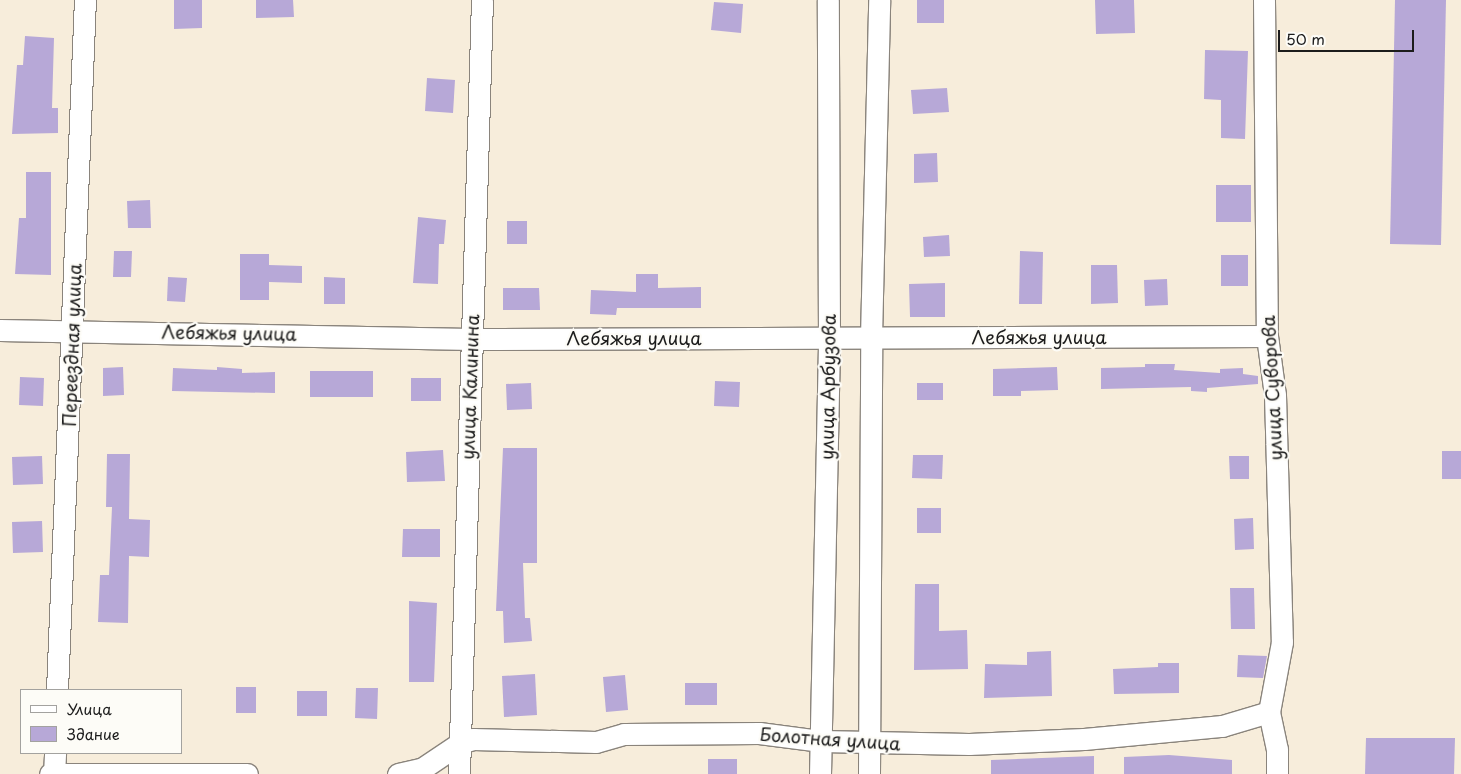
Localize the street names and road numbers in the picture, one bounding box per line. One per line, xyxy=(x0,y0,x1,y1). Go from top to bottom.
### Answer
street label: Переездная улица xyxy=(58,262,86,428)
street label: улица Арбузова xyxy=(816,313,840,461)
street label: улица Калинина xyxy=(457,314,483,460)
street label: улица Суворова xyxy=(1257,314,1287,462)
street label: Лебяжья улица xyxy=(160,321,298,345)
street label: Лебяжья улица xyxy=(970,326,1108,348)
street label: Лебяжья улица xyxy=(565,327,703,349)
street label: Болотная улица xyxy=(758,723,902,755)

